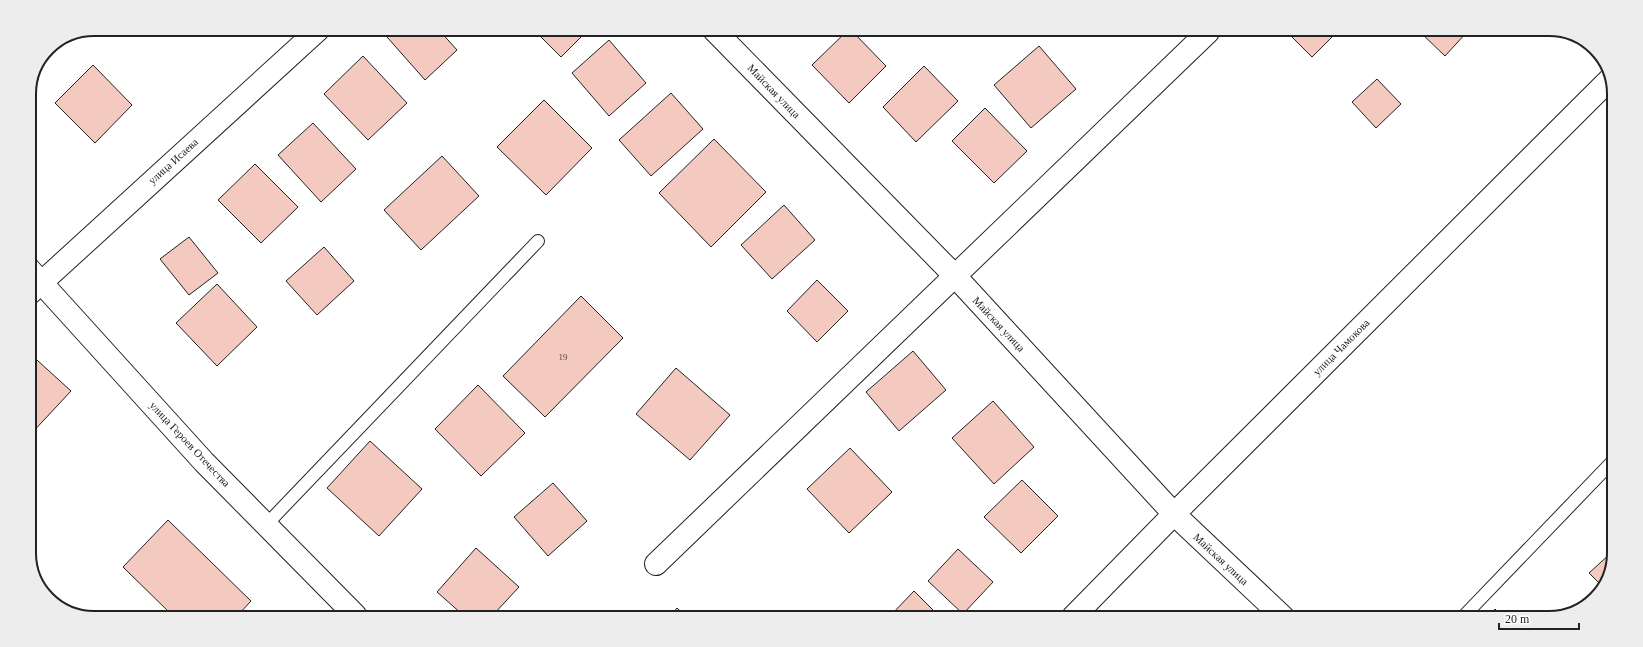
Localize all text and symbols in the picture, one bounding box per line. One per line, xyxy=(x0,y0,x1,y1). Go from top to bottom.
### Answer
street label: Майская улица xyxy=(745,61,803,121)
street label: улица Исаева xyxy=(146,136,200,186)
street label: Майская улица xyxy=(971,294,1027,354)
street label: улица Чамокова xyxy=(1310,316,1372,378)
house number: 19 xyxy=(559,352,568,362)
street label: улица Героев Отечества xyxy=(147,399,233,489)
street label: Майская улица xyxy=(1191,531,1251,587)
scale bar xyxy=(1499,605,1579,631)
text: 20 m xyxy=(1505,612,1530,626)

